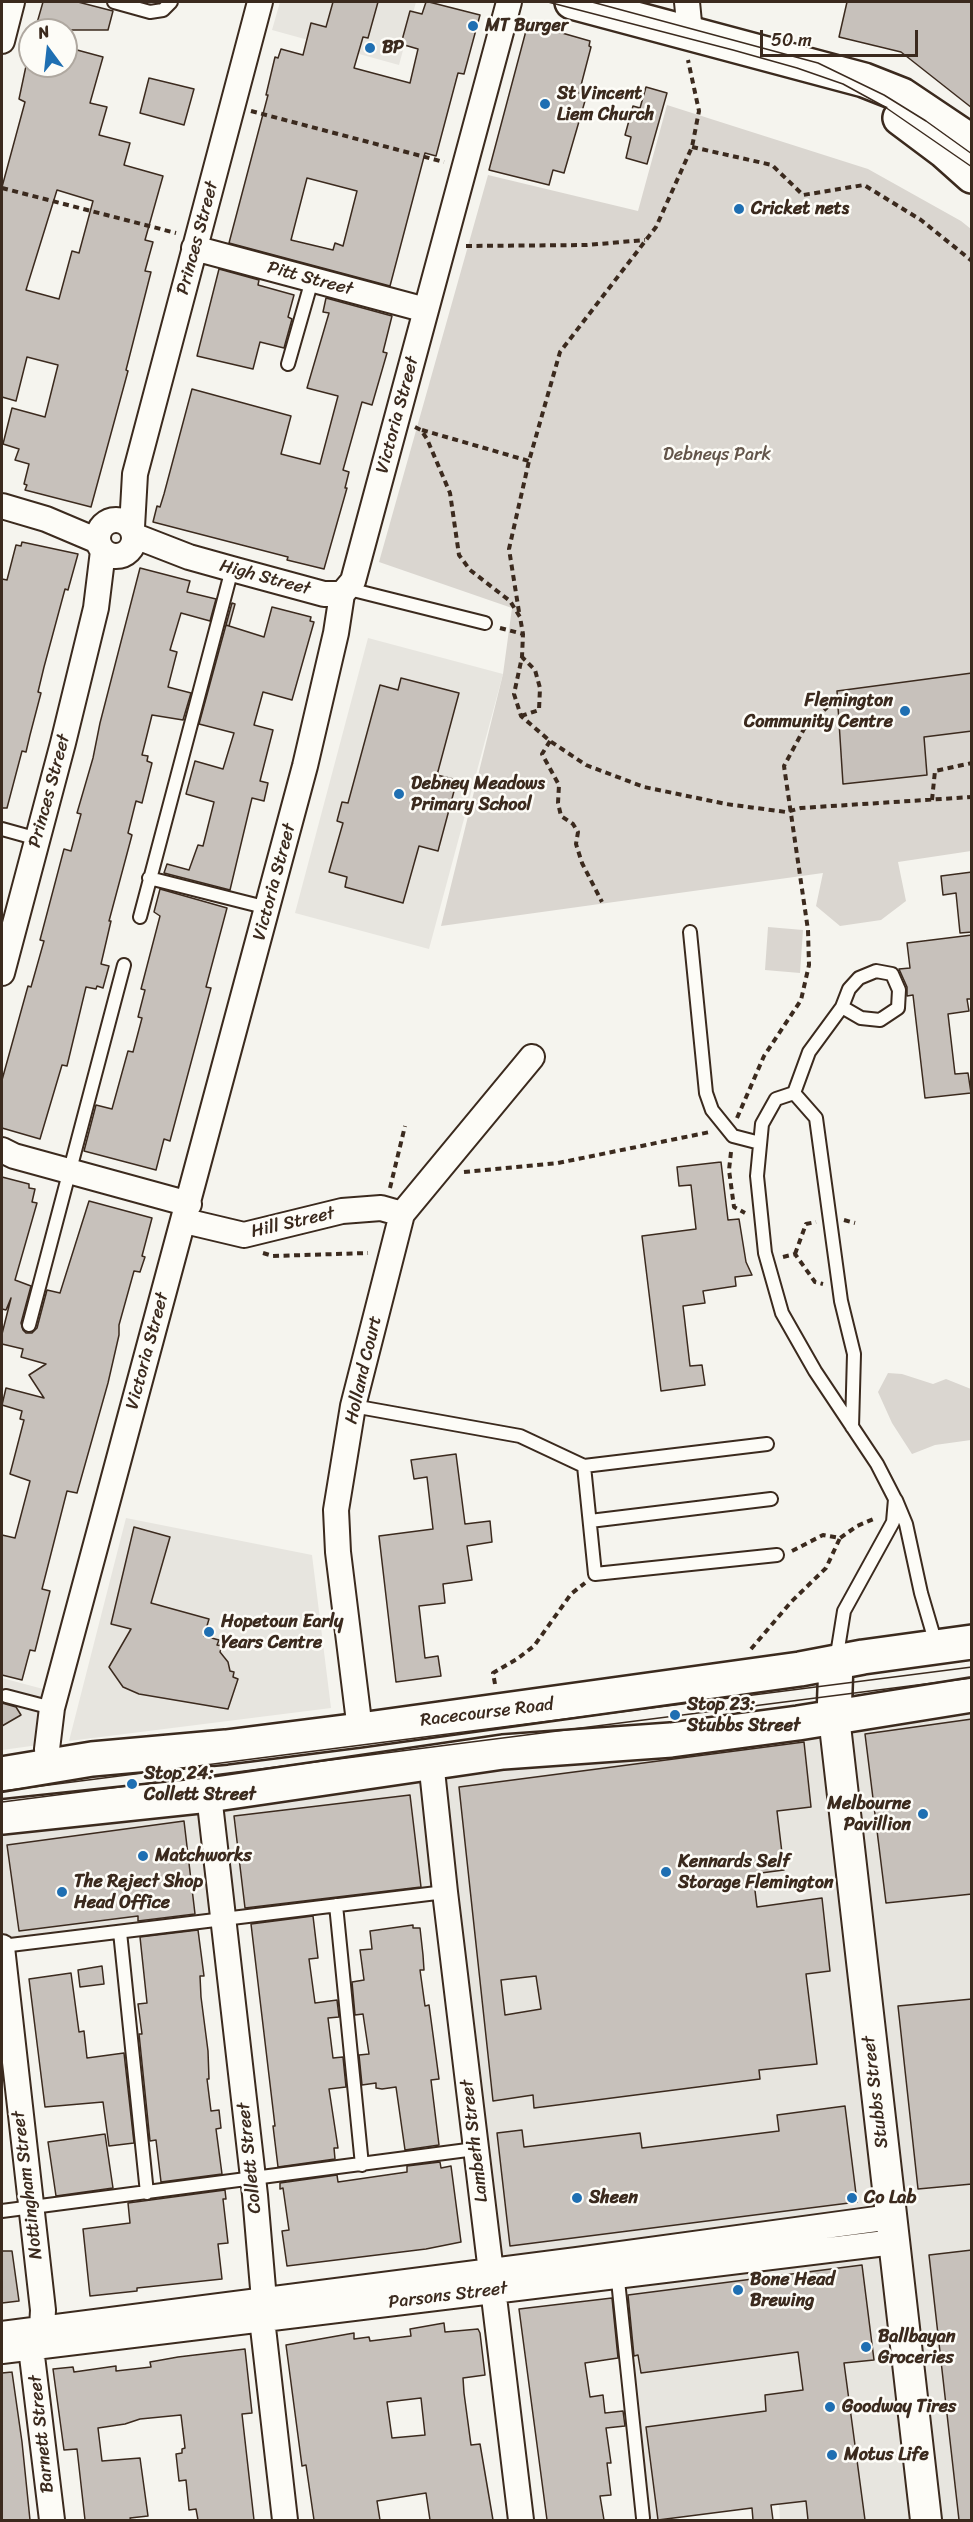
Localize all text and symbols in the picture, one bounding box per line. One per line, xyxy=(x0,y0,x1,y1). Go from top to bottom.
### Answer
place label: MT Burger xyxy=(485,15,568,37)
text: N xyxy=(35,17,53,48)
north arrow xyxy=(18,18,78,78)
scale bar xyxy=(763,18,920,56)
marker: MT Burger xyxy=(466,19,480,33)
text: 50 m xyxy=(771,24,812,56)
place label: BP xyxy=(382,37,404,59)
marker: BP xyxy=(363,41,377,55)
place label: St Vincent Liem Church xyxy=(557,83,654,125)
marker: St Vincent Liem Church xyxy=(538,97,552,111)
street label: Princes Street xyxy=(172,179,224,297)
place label: Cricket nets xyxy=(751,198,849,220)
marker: Cricket nets xyxy=(732,202,746,216)
street label: Pitt Street xyxy=(265,257,355,301)
street label: Victoria Street xyxy=(372,354,424,476)
park label: Debneys Park xyxy=(663,444,771,466)
street label: High Street xyxy=(217,556,313,600)
place label: Flemington Community Centre xyxy=(744,690,893,732)
marker: Flemington Community Centre xyxy=(898,704,912,718)
street label: Princes Street xyxy=(24,732,76,850)
place label: Debney Meadows Primary School xyxy=(411,773,545,816)
marker: Debney Meadows Primary School xyxy=(392,787,406,801)
street label: Victoria Street xyxy=(249,821,301,943)
street label: Hill Street xyxy=(249,1203,337,1243)
street label: Victoria Street xyxy=(122,1290,174,1412)
street label: Holland Court xyxy=(341,1314,387,1426)
place label: Hopetoun Early Years Centre xyxy=(221,1611,343,1654)
marker: Hopetoun Early Years Centre xyxy=(202,1625,216,1639)
street label: Racecourse Road xyxy=(419,1694,555,1732)
place label: Stop 23: Stubbs Street xyxy=(687,1694,800,1736)
marker: Stop 23: Stubbs Street xyxy=(668,1708,682,1722)
place label: Stop 24: Collett Street xyxy=(144,1763,256,1806)
marker: Stop 24: Collett Street xyxy=(125,1777,139,1791)
place label: Melbourne Pavillion xyxy=(827,1793,911,1836)
marker: Melbourne Pavillion xyxy=(916,1807,930,1821)
place label: Matchworks xyxy=(155,1845,252,1867)
marker: Matchworks xyxy=(136,1849,150,1863)
place label: Kennards Self Storage Flemington xyxy=(678,1851,834,1894)
marker: Kennards Self Storage Flemington xyxy=(659,1865,673,1879)
place label: The Reject Shop Head Office xyxy=(74,1871,203,1914)
marker: The Reject Shop Head Office xyxy=(55,1885,69,1899)
street label: Stubbs Street xyxy=(858,2034,894,2150)
street label: Lambeth Street xyxy=(457,2078,493,2204)
street label: Collett Street xyxy=(233,2101,267,2215)
street label: Nottingham Street xyxy=(8,2109,48,2261)
place label: Sheen xyxy=(589,2187,638,2209)
place label: Co Lab xyxy=(864,2187,916,2209)
marker: Sheen xyxy=(570,2191,584,2205)
marker: Co Lab xyxy=(845,2191,859,2205)
place label: Bone Head Brewing xyxy=(750,2269,835,2312)
street label: Parsons Street xyxy=(387,2278,509,2314)
marker: Bone Head Brewing xyxy=(731,2283,745,2297)
place label: Ballbayan Groceries xyxy=(878,2326,955,2368)
marker: Ballbayan Groceries xyxy=(859,2340,873,2354)
street label: Barnett Street xyxy=(25,2374,59,2494)
place label: Goodway Tires xyxy=(842,2396,956,2418)
marker: Goodway Tires xyxy=(823,2400,837,2414)
place label: Motus Life xyxy=(844,2444,929,2466)
marker: Motus Life xyxy=(825,2448,839,2462)

